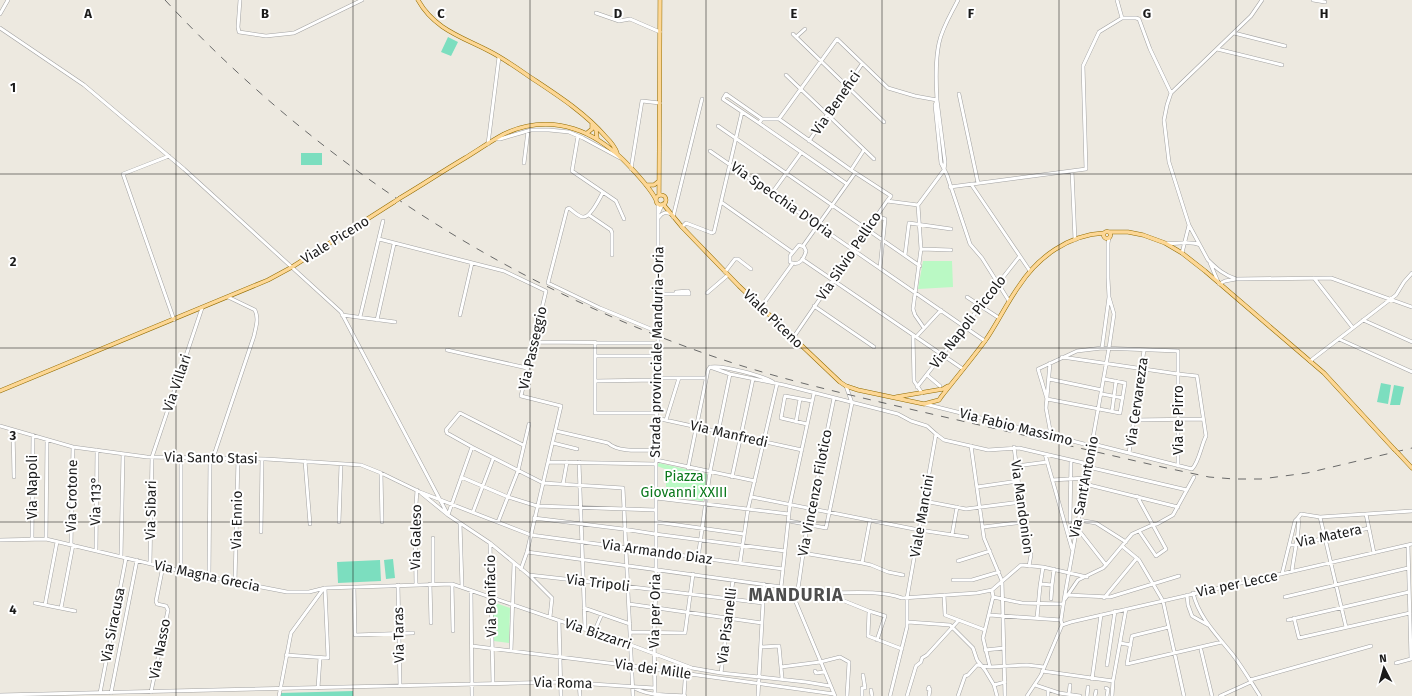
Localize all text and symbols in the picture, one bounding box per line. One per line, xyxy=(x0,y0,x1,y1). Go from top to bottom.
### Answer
text: A xyxy=(83,6,92,21)
text: B xyxy=(261,6,269,21)
text: C xyxy=(437,6,445,21)
text: D xyxy=(614,6,623,21)
text: E xyxy=(791,6,798,21)
text: F xyxy=(968,6,975,21)
text: G xyxy=(1143,6,1151,21)
text: H xyxy=(1320,6,1328,21)
street label: Via Benefici xyxy=(808,68,864,138)
text: 1 xyxy=(10,80,16,95)
street label: Via Specchia D'Oria xyxy=(727,158,837,242)
street label: Via Silvio Pellico xyxy=(813,208,885,304)
street label: Viale Piceno xyxy=(298,212,372,268)
street label: Strada provinciale Manduria-Oria xyxy=(647,246,667,458)
text: 2 xyxy=(10,254,17,269)
street label: Via Napoli Piccolo xyxy=(926,272,1010,372)
street label: Viale Piceno xyxy=(739,286,807,352)
street label: Via Passeggio xyxy=(515,305,551,391)
street label: Via Villari xyxy=(159,352,195,414)
street label: Via Cervarezza xyxy=(1122,356,1152,448)
street label: Via re Pirro xyxy=(1170,385,1187,455)
street label: Via Fabio Massimo xyxy=(958,405,1074,449)
street label: Via Manfredi xyxy=(688,417,770,451)
text: 3 xyxy=(9,428,17,443)
street label: Via Vincenzo Filotico xyxy=(794,428,836,558)
street label: Via Sant'Antonio xyxy=(1066,435,1102,539)
street label: Via Santo Stasi xyxy=(164,449,258,467)
street label: Via Napoli xyxy=(24,455,41,519)
street label: Via Mandonion xyxy=(1007,459,1037,555)
street label: Via Crotone xyxy=(63,460,81,532)
park label: Piazza Giovanni XXIII xyxy=(641,468,727,501)
street label: Viale Mancini xyxy=(906,473,938,559)
street label: Via 113° xyxy=(87,476,105,526)
street label: Via Sibari xyxy=(142,480,160,540)
street label: Via Ennio xyxy=(228,490,246,550)
street label: Via Galeso xyxy=(407,504,425,570)
street label: Via Matera xyxy=(1295,521,1363,551)
street label: Via Armando Diaz xyxy=(601,536,713,568)
street label: Via Bonifacio xyxy=(482,554,500,638)
street label: Via Magna Grecia xyxy=(152,556,262,596)
street label: Via per Lecce xyxy=(1195,567,1279,601)
street label: Via Tripoli xyxy=(565,571,631,595)
street label: Via per Oria xyxy=(646,573,664,649)
district label: MANDURIA xyxy=(748,584,844,606)
street label: Via Siracusa xyxy=(97,586,129,664)
street label: Via Pisanelli xyxy=(714,587,740,665)
text: 4 xyxy=(9,602,17,617)
street label: Via Taras xyxy=(390,606,408,663)
street label: Via Bizzarri xyxy=(562,615,634,653)
street label: Via Nasso xyxy=(146,617,174,681)
north arrow xyxy=(1364,648,1404,688)
text: N xyxy=(1379,652,1387,665)
street label: Via dei Mille xyxy=(614,655,692,683)
street label: Via Roma xyxy=(533,674,593,692)

